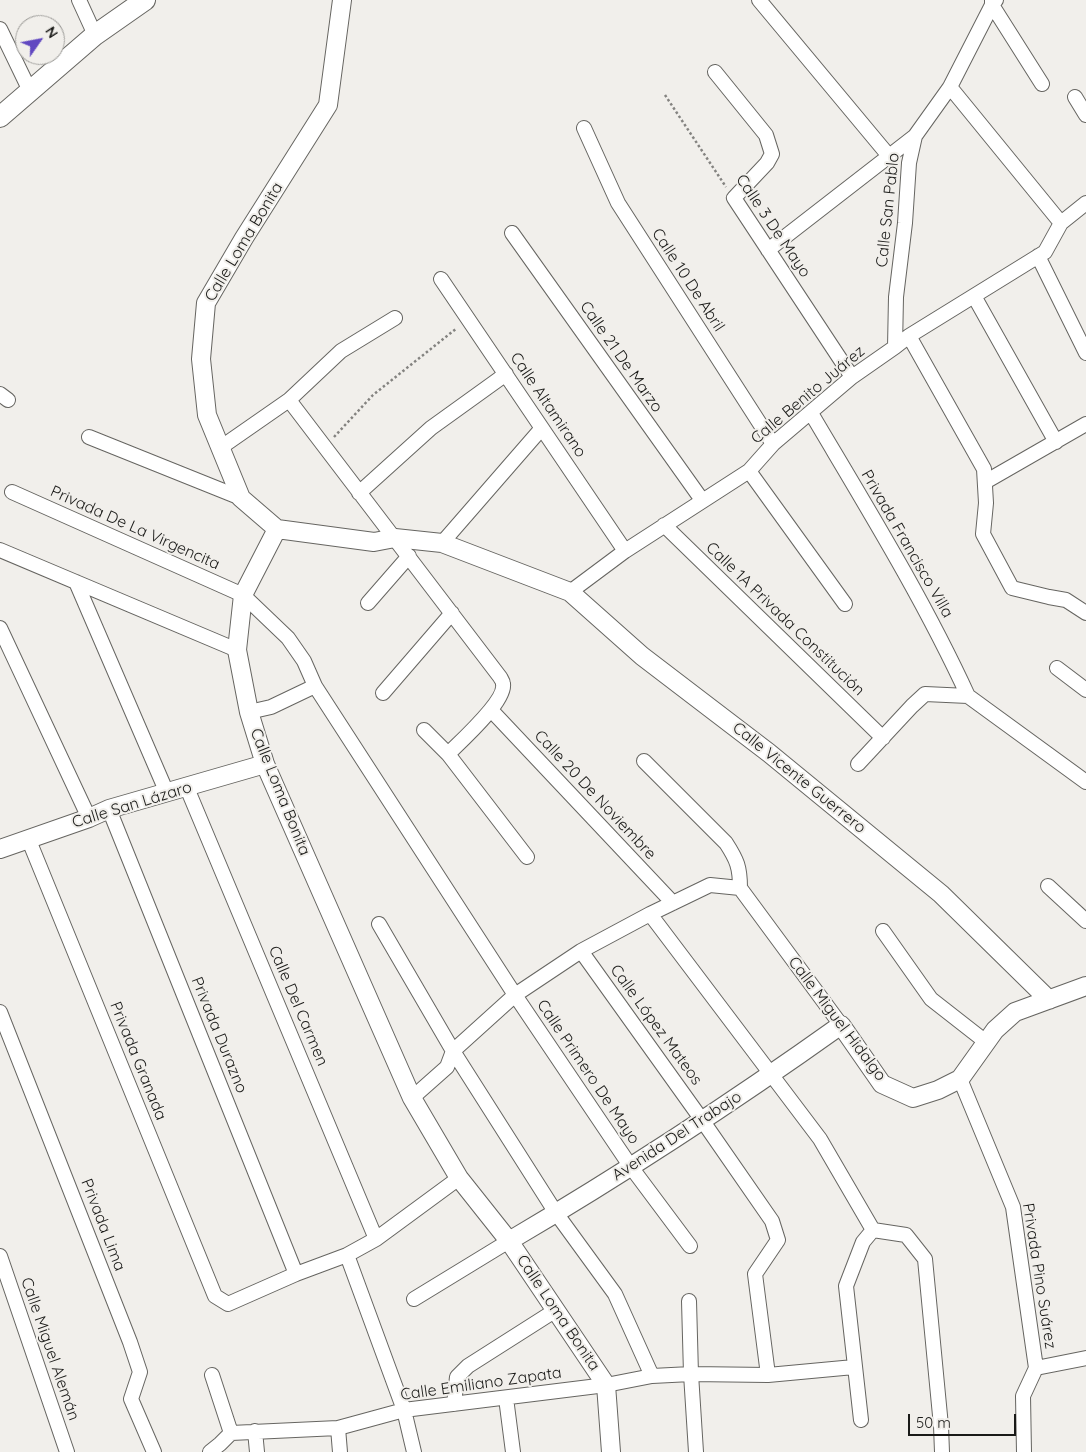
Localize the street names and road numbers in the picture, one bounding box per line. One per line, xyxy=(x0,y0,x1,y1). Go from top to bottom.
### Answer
street label: Calle San Pablo xyxy=(872,152,904,268)
street label: Calle 3 De Mayo xyxy=(731,171,815,281)
street label: Calle Loma Bonita xyxy=(201,179,287,305)
street label: Calle 10 De Abril xyxy=(648,225,728,335)
street label: Calle 21 De Marzo xyxy=(576,298,666,416)
street label: Calle Benito Juárez xyxy=(747,342,869,448)
street label: Calle Altamirano xyxy=(506,349,590,461)
street label: Privada Francisco Villa xyxy=(857,467,957,621)
street label: Privada De La Virgencita xyxy=(47,482,223,574)
street label: Calle 1A Privada Constitución xyxy=(702,538,868,700)
street label: Calle Vicente Guerrero xyxy=(728,718,870,838)
street label: Calle Loma Bonita xyxy=(246,726,314,858)
street label: Calle 20 De Noviembre xyxy=(530,726,660,864)
street label: Calle San Lázaro xyxy=(70,778,194,832)
street label: Calle Del Carmen xyxy=(264,943,332,1069)
street label: Calle Miguel Hidalgo xyxy=(784,953,890,1085)
street label: Calle López Mateos xyxy=(606,961,706,1089)
street label: Privada Durazno xyxy=(187,974,251,1096)
street label: Calle Primero De Mayo xyxy=(533,996,643,1148)
street label: Privada Granada xyxy=(105,999,171,1123)
street label: Avenida Del Trabajo xyxy=(609,1087,745,1185)
street label: Privada Lima xyxy=(77,1176,129,1274)
street label: Privada Pino Suárez xyxy=(1018,1202,1060,1350)
street label: Calle Loma Bonita xyxy=(512,1251,604,1375)
street label: Calle Miguel Alemán xyxy=(17,1275,83,1423)
street label: Calle Emiliano Zapata xyxy=(399,1363,563,1405)

